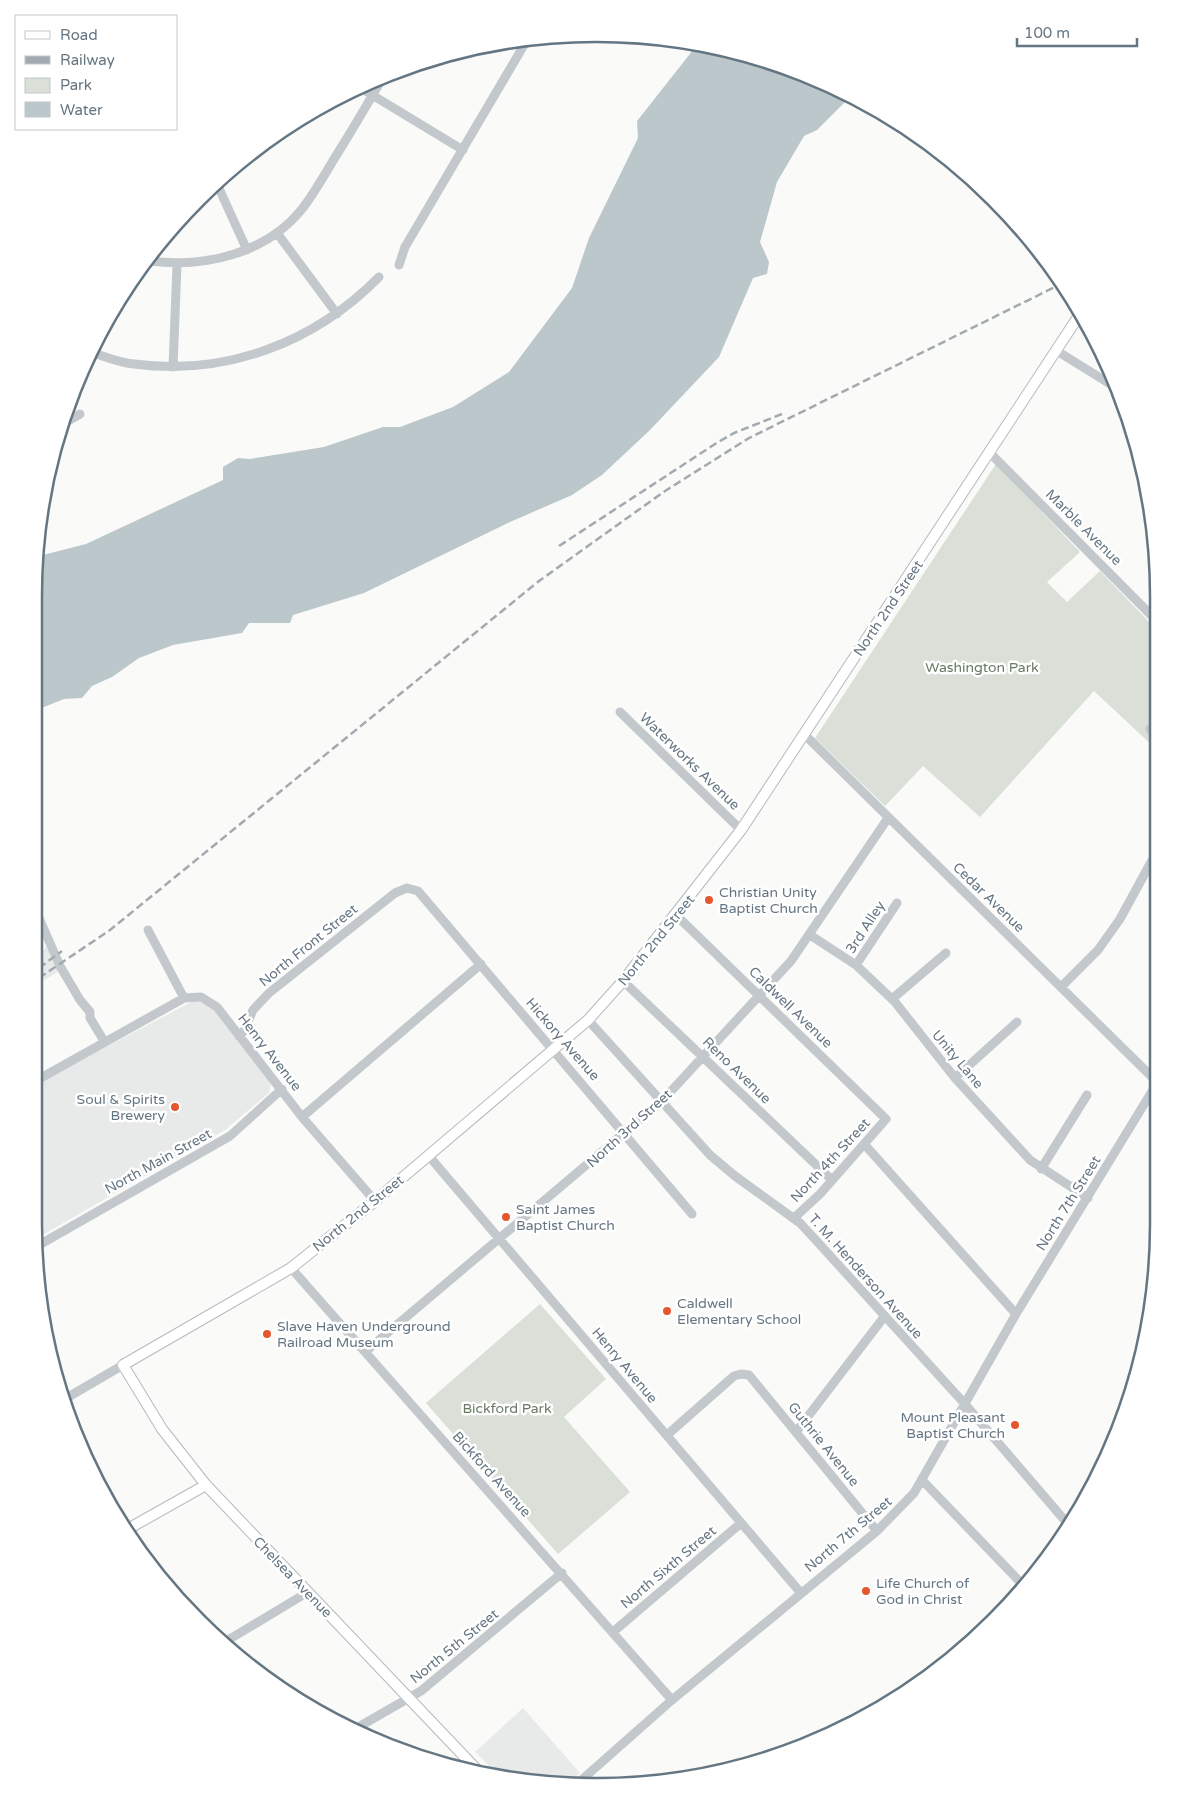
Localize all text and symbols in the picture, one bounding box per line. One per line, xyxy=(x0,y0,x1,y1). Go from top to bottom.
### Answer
legend xyxy=(15,15,178,130)
scale bar xyxy=(1017,15,1137,47)
text: 100 m xyxy=(1024,24,1070,42)
text: Road xyxy=(60,26,98,44)
text: Railway xyxy=(60,51,115,69)
text: Park xyxy=(60,76,92,94)
text: Water xyxy=(60,101,103,119)
street label: Marble Avenue xyxy=(1042,486,1125,569)
street label: North 2nd Street xyxy=(850,556,927,660)
park label: Washington Park xyxy=(925,659,1039,676)
street label: Waterworks Avenue xyxy=(636,709,743,814)
street label: Cedar Avenue xyxy=(949,859,1028,936)
place label: Christian Unity Baptist Church xyxy=(719,884,818,917)
street label: North 2nd Street xyxy=(614,891,699,989)
marker: Christian Unity Baptist Church xyxy=(703,894,715,906)
street label: 3rd Alley xyxy=(842,897,889,957)
street label: North Front Street xyxy=(256,900,361,990)
street label: Caldwell Avenue xyxy=(745,963,836,1052)
street label: Hickory Avenue xyxy=(522,994,603,1084)
street label: Henry Avenue xyxy=(234,1010,305,1094)
street label: Unity Lane xyxy=(928,1027,987,1092)
street label: Reno Avenue xyxy=(699,1033,775,1107)
street label: North 3rd Street xyxy=(583,1085,676,1171)
place label: Soul & Spirits Brewery xyxy=(77,1091,165,1124)
marker: Soul & Spirits Brewery xyxy=(169,1101,181,1113)
street label: North 4th Street xyxy=(787,1114,874,1206)
street label: North Main Street xyxy=(102,1125,215,1198)
street label: North 7th Street xyxy=(1032,1152,1105,1254)
street label: North 2nd Street xyxy=(309,1171,408,1255)
place label: Saint James Baptist Church xyxy=(516,1201,615,1234)
street label: T. M. Henderson Avenue xyxy=(805,1210,926,1342)
marker: Saint James Baptist Church xyxy=(500,1211,512,1223)
place label: Caldwell Elementary School xyxy=(677,1295,801,1328)
marker: Caldwell Elementary School xyxy=(661,1305,673,1317)
place label: Slave Haven Underground Railroad Museum xyxy=(277,1318,451,1351)
street label: Henry Avenue xyxy=(588,1324,661,1407)
marker: Slave Haven Underground Railroad Museum xyxy=(261,1328,273,1340)
street label: Guthrie Avenue xyxy=(784,1399,863,1490)
park label: Bickford Park xyxy=(462,1400,552,1417)
place label: Mount Pleasant Baptist Church xyxy=(900,1409,1006,1442)
marker: Mount Pleasant Baptist Church xyxy=(1009,1419,1021,1431)
street label: Bickford Avenue xyxy=(449,1428,535,1521)
street label: North 7th Street xyxy=(801,1493,896,1576)
street label: North Sixth Street xyxy=(617,1522,720,1612)
street label: Chelsea Avenue xyxy=(250,1533,336,1621)
place label: Life Church of God in Christ xyxy=(876,1575,970,1608)
marker: Life Church of God in Christ xyxy=(860,1585,872,1597)
street label: North 5th Street xyxy=(407,1605,502,1687)

